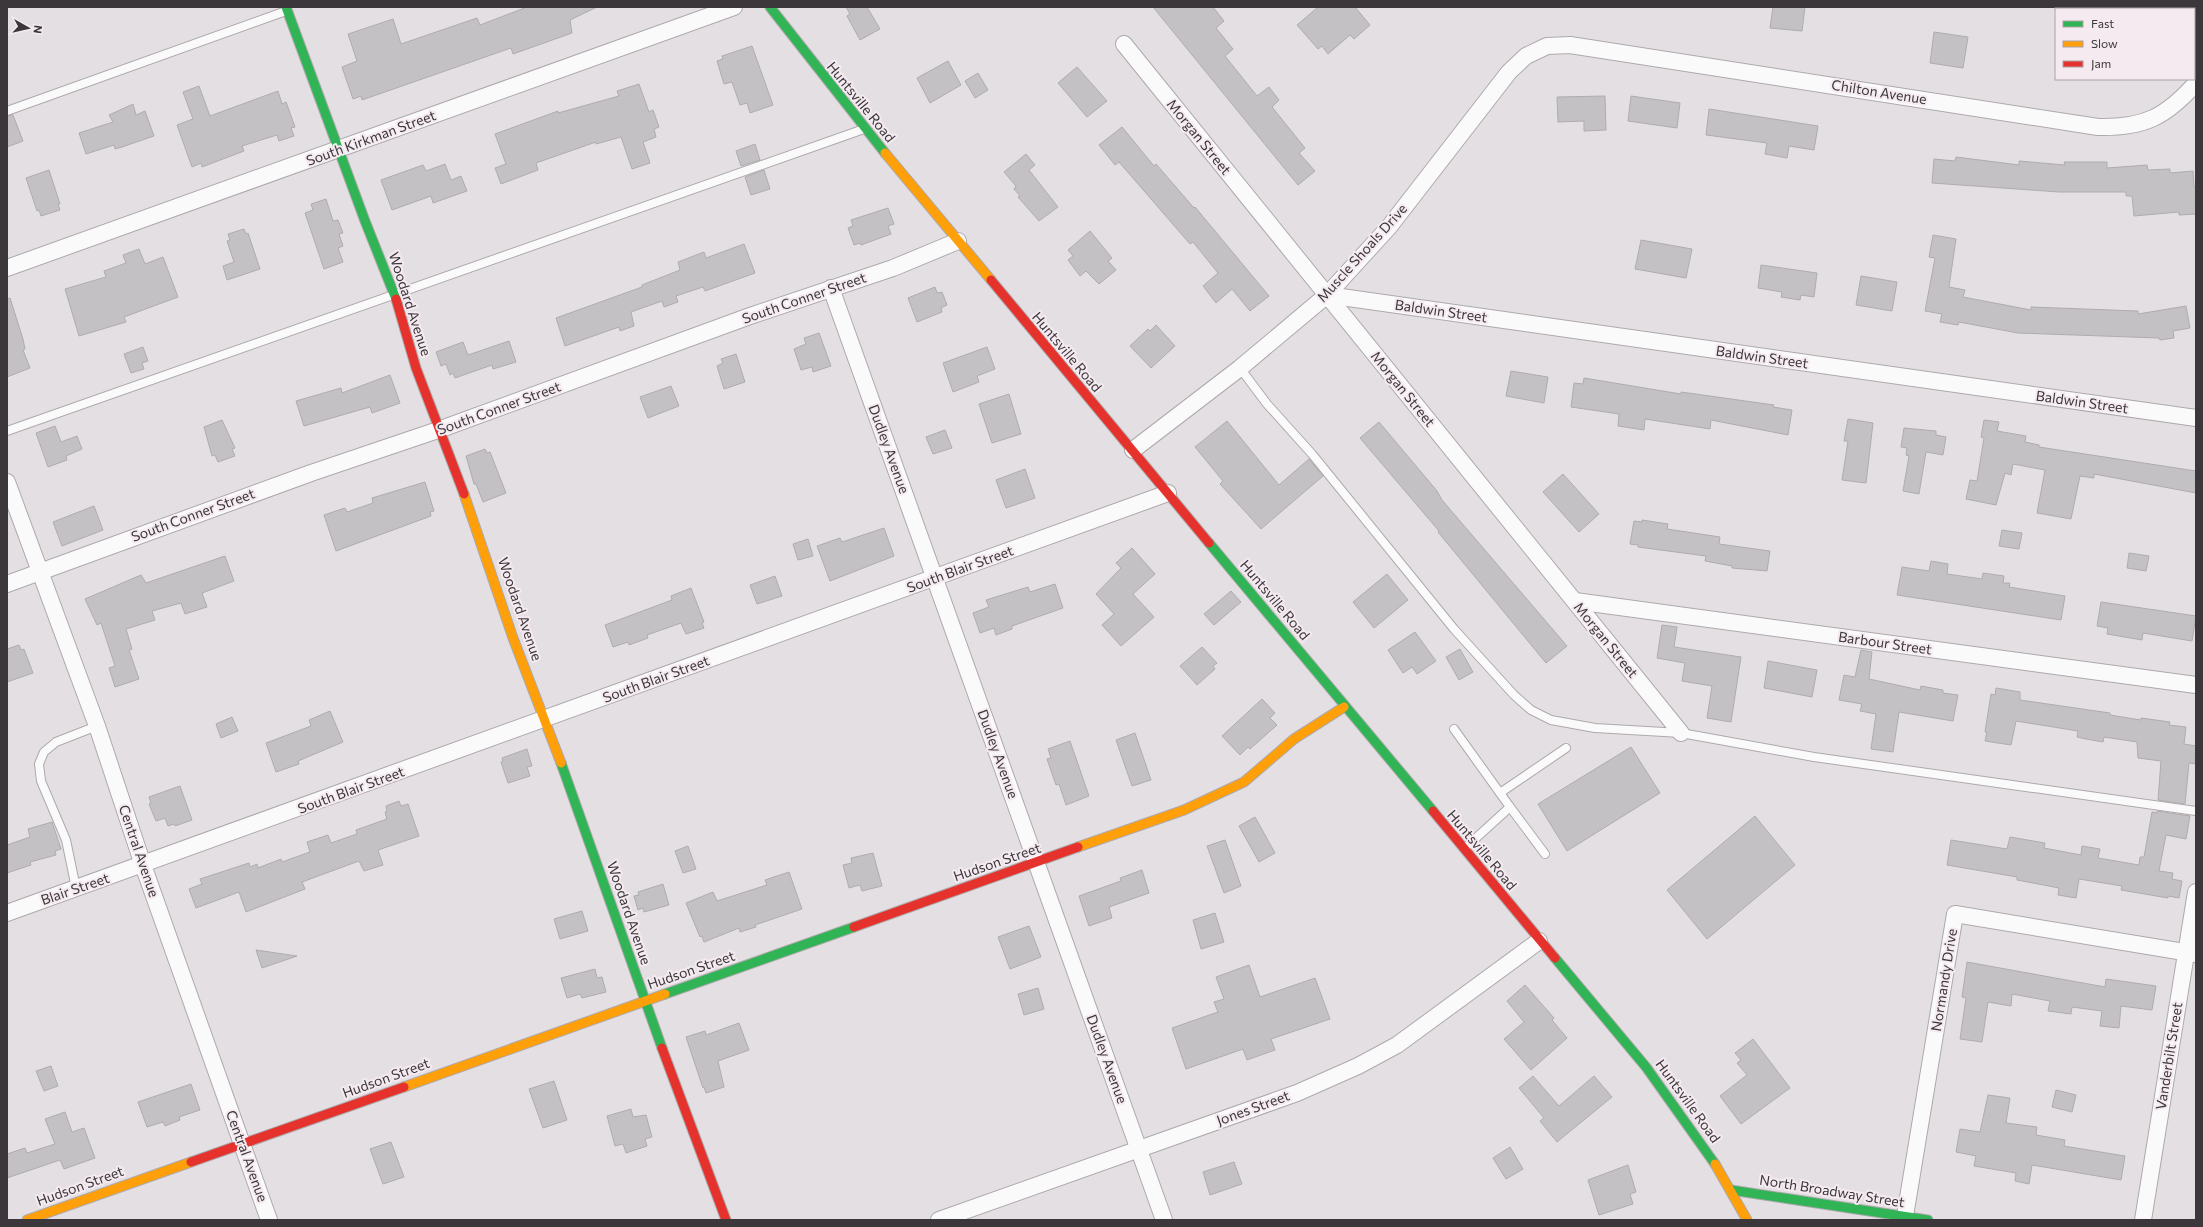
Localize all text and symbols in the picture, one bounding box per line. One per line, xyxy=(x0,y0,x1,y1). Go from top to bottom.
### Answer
north arrow xyxy=(8,8,48,48)
legend xyxy=(2055,8,2195,80)
text: Fast xyxy=(2091,16,2114,30)
text: N xyxy=(31,24,45,34)
text: Slow xyxy=(2091,36,2118,50)
text: Jam xyxy=(2091,56,2111,71)
street label: Huntsville Road xyxy=(824,58,899,145)
street label: Chilton Avenue xyxy=(1830,76,1928,107)
street label: Morgan Street xyxy=(1164,95,1235,178)
street label: South Kirkman Street xyxy=(304,106,438,169)
street label: Muscle Shoals Drive xyxy=(1313,200,1410,305)
street label: Woodard Avenue xyxy=(386,250,435,358)
street label: South Conner Street xyxy=(740,268,868,327)
street label: Baldwin Street xyxy=(1394,296,1489,325)
street label: Huntsville Road xyxy=(1029,308,1106,395)
street label: Baldwin Street xyxy=(1715,342,1810,371)
street label: Morgan Street xyxy=(1368,347,1439,430)
street label: South Conner Street xyxy=(435,377,563,438)
street label: Baldwin Street xyxy=(2035,387,2130,416)
street label: Dudley Avenue xyxy=(865,402,913,496)
street label: South Conner Street xyxy=(129,484,257,545)
street label: South Blair Street xyxy=(904,541,1016,596)
street label: Woodard Avenue xyxy=(495,555,546,663)
street label: Huntsville Road xyxy=(1237,556,1314,643)
street label: Morgan Street xyxy=(1571,598,1642,681)
street label: Barbour Street xyxy=(1837,628,1933,658)
street label: South Blair Street xyxy=(600,651,712,706)
street label: Dudley Avenue xyxy=(974,707,1022,801)
street label: South Blair Street xyxy=(295,762,407,817)
street label: Central Avenue xyxy=(116,802,163,899)
street label: Huntsville Road xyxy=(1444,806,1521,893)
street label: Hudson Street xyxy=(951,839,1043,884)
street label: Woodard Avenue xyxy=(604,859,655,967)
street label: Blair Street xyxy=(38,869,112,908)
street label: Normandy Drive xyxy=(1927,927,1960,1033)
street label: Hudson Street xyxy=(645,947,737,992)
street label: Vanderbilt Street xyxy=(2152,1001,2185,1111)
street label: Dudley Avenue xyxy=(1083,1012,1131,1106)
street label: Hudson Street xyxy=(340,1054,432,1101)
street label: Huntsville Road xyxy=(1652,1056,1724,1146)
street label: Jones Street xyxy=(1214,1086,1292,1129)
street label: Central Avenue xyxy=(223,1108,272,1204)
street label: Hudson Street xyxy=(34,1162,126,1209)
street label: North Broadway Street xyxy=(1758,1171,1906,1210)

